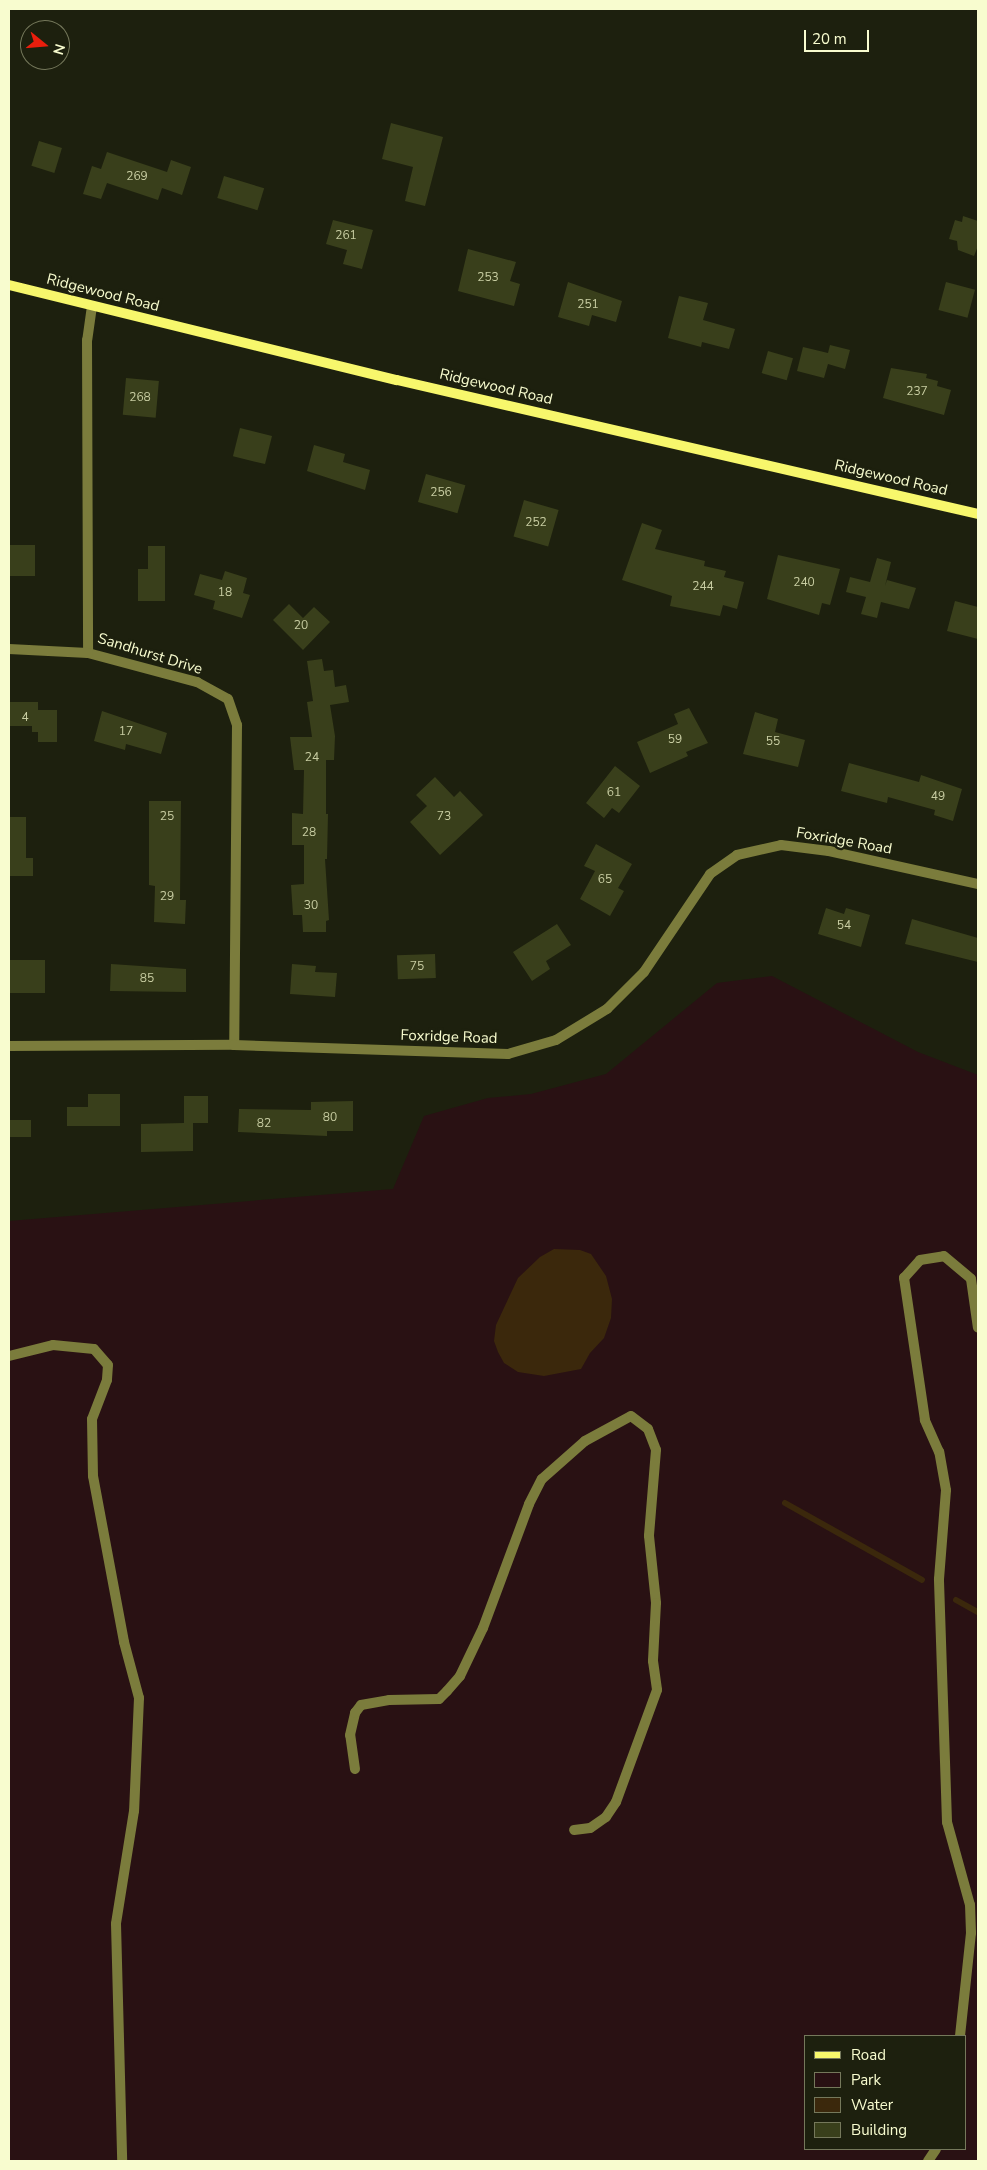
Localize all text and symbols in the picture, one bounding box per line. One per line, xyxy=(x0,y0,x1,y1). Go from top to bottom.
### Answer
north arrow xyxy=(20,20,70,70)
scale bar xyxy=(807,20,872,52)
text: 20 m xyxy=(812,29,847,49)
text: N xyxy=(48,41,69,57)
house number: 269 xyxy=(126,170,148,184)
house number: 261 xyxy=(335,229,357,243)
street label: Ridgewood Road xyxy=(45,270,161,316)
house number: 253 xyxy=(477,271,499,285)
house number: 251 xyxy=(577,298,599,312)
street label: Ridgewood Road xyxy=(438,365,554,409)
house number: 237 xyxy=(906,385,928,399)
house number: 268 xyxy=(129,391,151,405)
street label: Ridgewood Road xyxy=(833,456,949,500)
house number: 256 xyxy=(430,486,452,500)
house number: 252 xyxy=(525,516,547,530)
house number: 240 xyxy=(793,576,815,590)
house number: 244 xyxy=(692,580,714,594)
house number: 18 xyxy=(218,586,232,600)
house number: 20 xyxy=(294,619,308,633)
street label: Sandhurst Drive xyxy=(95,630,205,678)
house number: 4 xyxy=(21,711,29,725)
house number: 17 xyxy=(119,725,133,739)
house number: 59 xyxy=(668,733,682,747)
house number: 55 xyxy=(766,735,780,749)
house number: 24 xyxy=(305,751,319,765)
house number: 61 xyxy=(607,786,621,800)
house number: 49 xyxy=(931,790,945,804)
house number: 25 xyxy=(160,810,174,824)
house number: 73 xyxy=(437,810,451,824)
street label: Foxridge Road xyxy=(795,824,893,858)
house number: 28 xyxy=(302,826,316,840)
house number: 65 xyxy=(598,873,612,887)
house number: 29 xyxy=(160,890,174,904)
house number: 30 xyxy=(304,899,318,913)
house number: 54 xyxy=(837,919,851,933)
house number: 75 xyxy=(410,960,424,974)
house number: 85 xyxy=(140,972,154,986)
street label: Foxridge Road xyxy=(400,1026,498,1048)
house number: 80 xyxy=(323,1111,337,1125)
house number: 82 xyxy=(257,1117,271,1131)
legend xyxy=(804,2035,967,2150)
text: Road xyxy=(851,2045,886,2065)
text: Park xyxy=(851,2070,881,2090)
text: Water xyxy=(851,2095,893,2115)
text: Building xyxy=(851,2120,907,2140)

